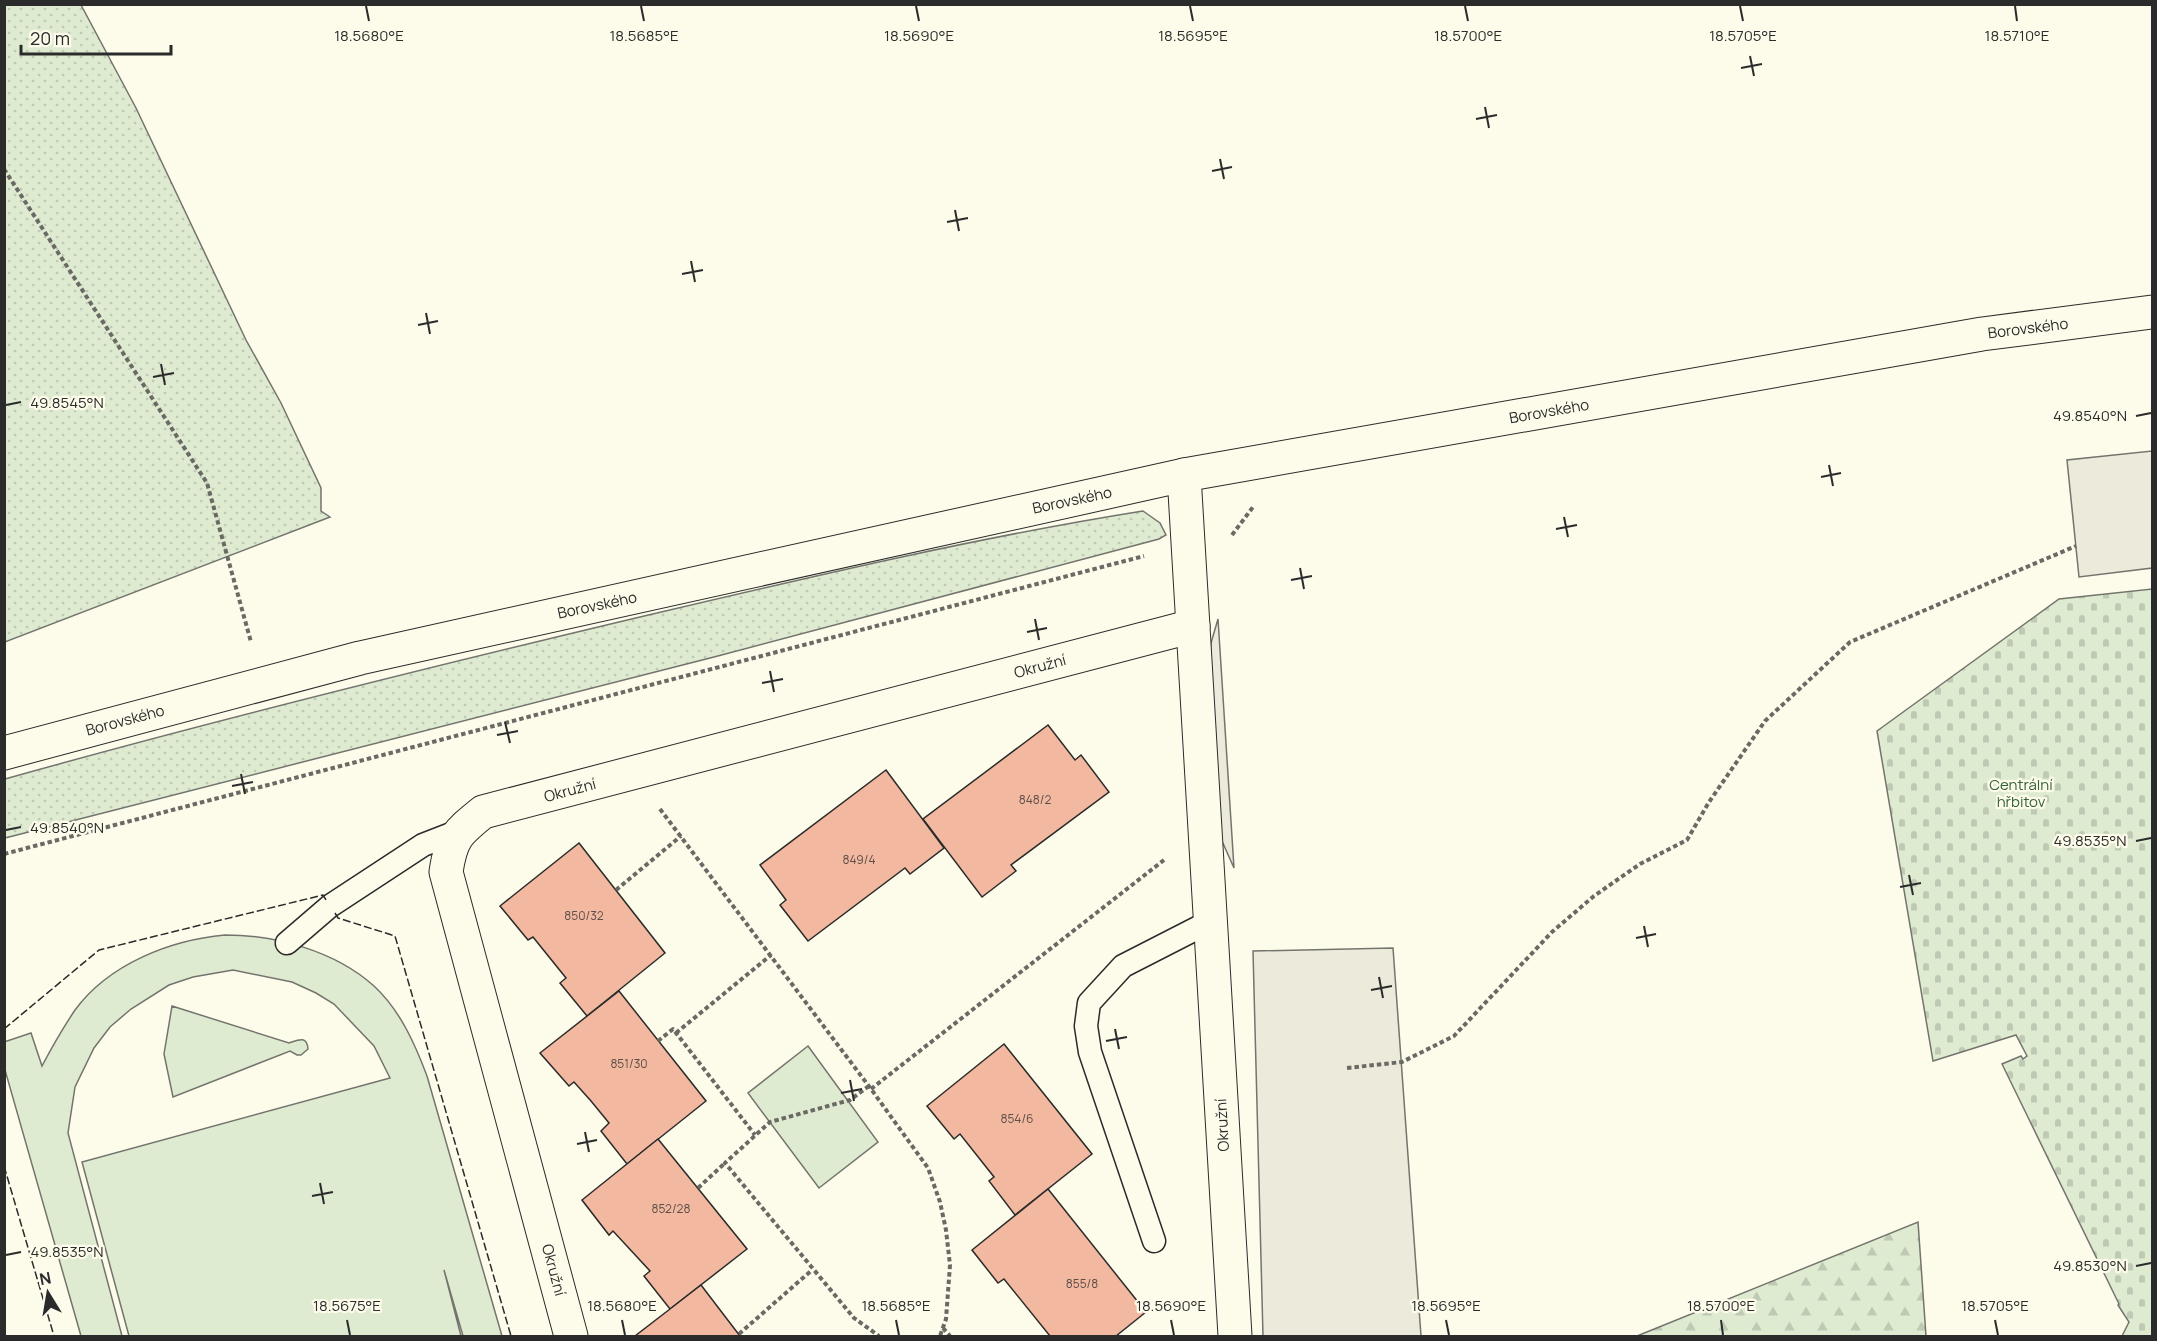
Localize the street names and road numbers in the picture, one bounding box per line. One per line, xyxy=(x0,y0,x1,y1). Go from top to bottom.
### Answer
street label: Borovského xyxy=(1987,313,2069,343)
street label: Borovského xyxy=(1507,394,1591,428)
street label: Borovského xyxy=(1030,481,1114,519)
street label: Borovského xyxy=(555,586,639,624)
street label: Okružní xyxy=(1012,649,1069,683)
street label: Borovského xyxy=(83,699,167,741)
street label: Okružní xyxy=(542,773,599,807)
street label: Okružní xyxy=(1210,1098,1234,1152)
street label: Okružní xyxy=(537,1242,571,1299)

